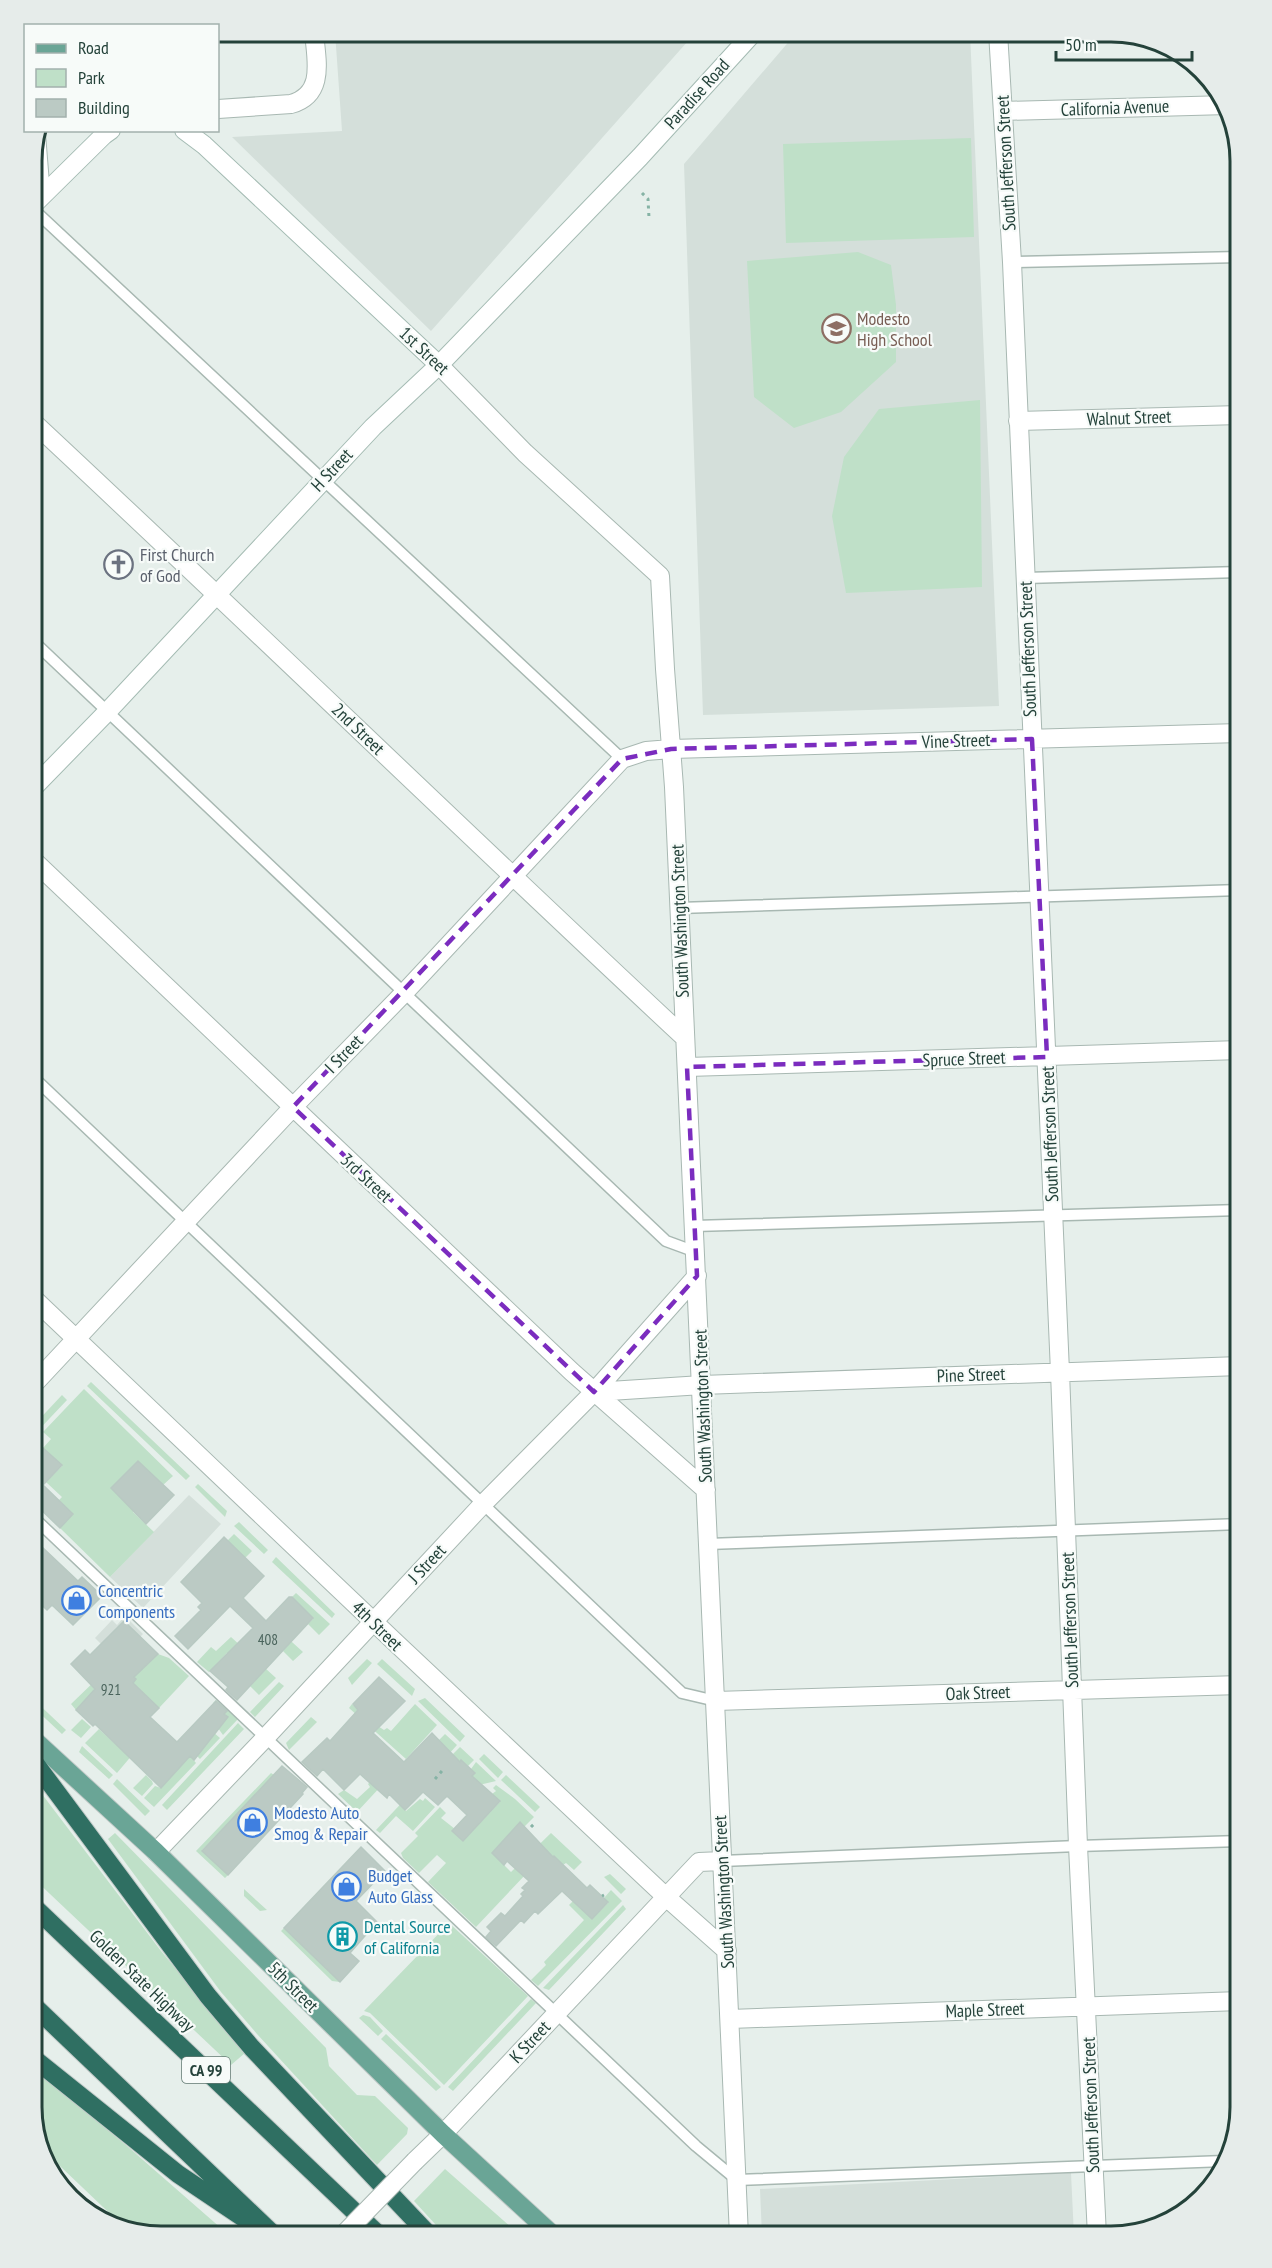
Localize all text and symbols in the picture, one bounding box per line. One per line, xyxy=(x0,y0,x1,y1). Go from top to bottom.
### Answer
legend xyxy=(24,24,219,132)
scale bar xyxy=(1056,24,1192,62)
text: 50 m xyxy=(1065,33,1097,56)
text: Road xyxy=(78,36,109,59)
street label: Paradise Road xyxy=(659,54,734,134)
text: Park xyxy=(78,66,105,89)
street label: South Jefferson Street xyxy=(990,94,1021,232)
street label: California Avenue xyxy=(1060,94,1170,121)
text: Building xyxy=(78,96,130,119)
place label: Modesto High School xyxy=(857,307,933,351)
school or university icon: Modesto High School xyxy=(820,313,852,345)
street label: 1st Street xyxy=(394,322,454,380)
street label: Walnut Street xyxy=(1086,405,1172,430)
street label: H Street xyxy=(306,443,357,496)
place label: First Church of God xyxy=(140,543,214,587)
church icon: First Church of God xyxy=(103,549,135,581)
street label: South Jefferson Street xyxy=(1014,581,1041,717)
street label: 2nd Street xyxy=(327,698,390,759)
street label: Vine Street xyxy=(920,728,991,753)
street label: South Washington Street xyxy=(665,844,694,998)
street label: I Street xyxy=(320,1029,368,1078)
street label: Spruce Street xyxy=(922,1046,1006,1071)
street label: South Jefferson Street xyxy=(1036,1066,1063,1202)
street label: 3rd Street xyxy=(336,1148,397,1207)
street label: South Washington Street xyxy=(688,1329,717,1483)
street label: Pine Street xyxy=(936,1362,1006,1387)
street label: J Street xyxy=(402,1539,451,1589)
street label: South Jefferson Street xyxy=(1056,1552,1083,1688)
place label: Concentric Components xyxy=(98,1579,175,1623)
shop icon: Concentric Components xyxy=(61,1585,93,1617)
street label: 4th Street xyxy=(347,1596,408,1655)
house number: 408 xyxy=(258,1630,278,1649)
house number: 921 xyxy=(101,1680,121,1699)
street label: Oak Street xyxy=(945,1680,1011,1705)
place label: Modesto Auto Smog & Repair xyxy=(274,1801,368,1845)
shop icon: Modesto Auto Smog & Repair xyxy=(237,1807,269,1839)
street label: South Washington Street xyxy=(708,1815,739,1969)
place label: Budget Auto Glass xyxy=(368,1864,433,1908)
shop icon: Budget Auto Glass xyxy=(331,1870,363,1902)
place label: Dental Source of California xyxy=(364,1915,451,1959)
building icon: Dental Source of California xyxy=(327,1921,359,1953)
street label: Golden State Highway xyxy=(85,1925,200,2037)
street label: 5th Street xyxy=(263,1957,323,2017)
street label: Maple Street xyxy=(945,1997,1025,2022)
street label: K Street xyxy=(504,2016,555,2068)
street label: South Jefferson Street xyxy=(1077,2037,1104,2173)
road number: CA 99 xyxy=(182,2057,230,2083)

